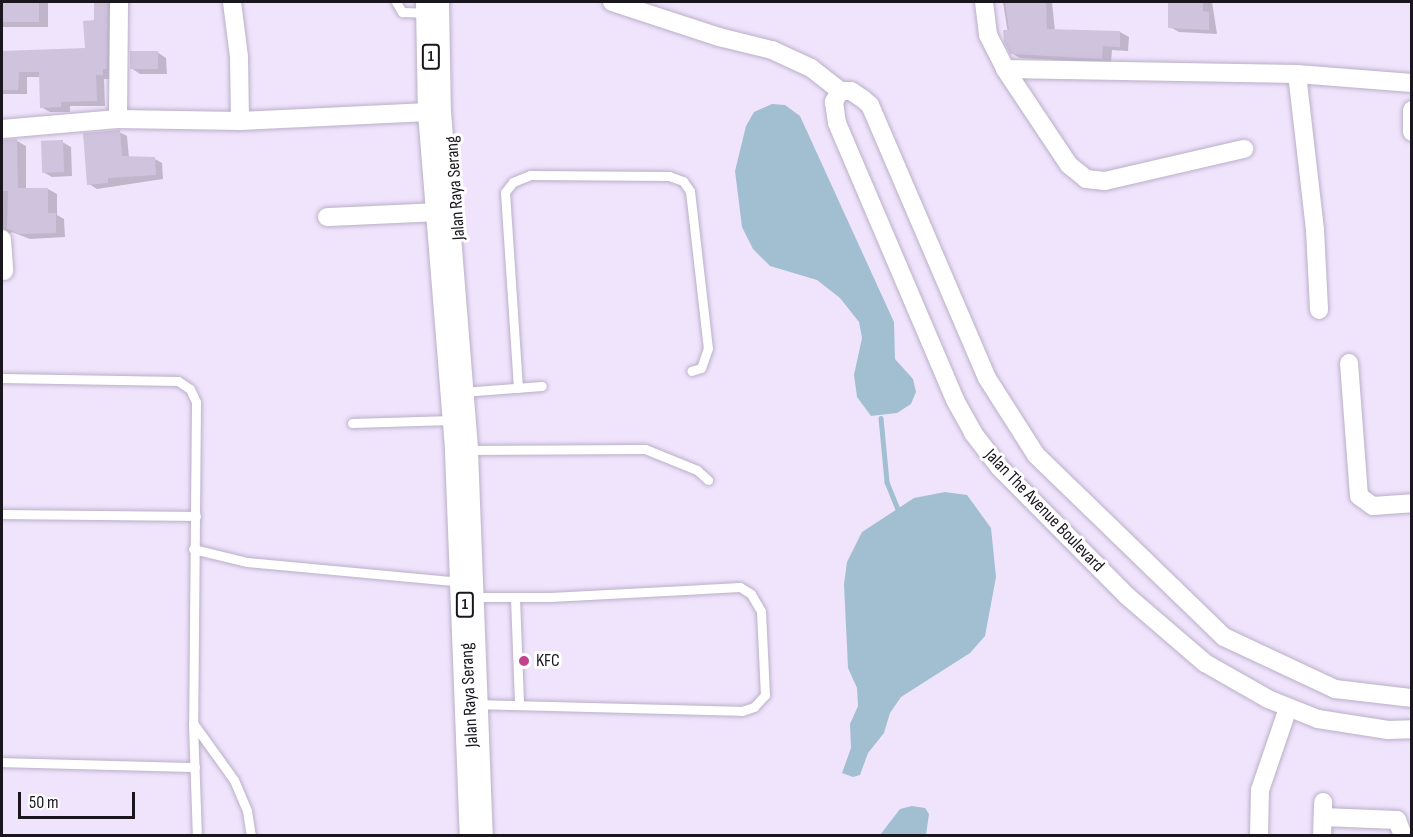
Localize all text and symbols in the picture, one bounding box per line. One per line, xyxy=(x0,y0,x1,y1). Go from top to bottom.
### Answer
road number: 1 xyxy=(420,44,442,70)
street label: Jalan Raya Serang xyxy=(442,135,470,241)
street label: Jalan The Avenue Boulevard xyxy=(980,445,1108,577)
road number: 1 xyxy=(454,592,476,618)
street label: Jalan Raya Serang xyxy=(456,642,484,748)
place label: KFC xyxy=(536,650,560,672)
marker: KFC xyxy=(517,654,531,668)
scale bar xyxy=(21,780,138,818)
text: 50 m xyxy=(29,792,59,813)

